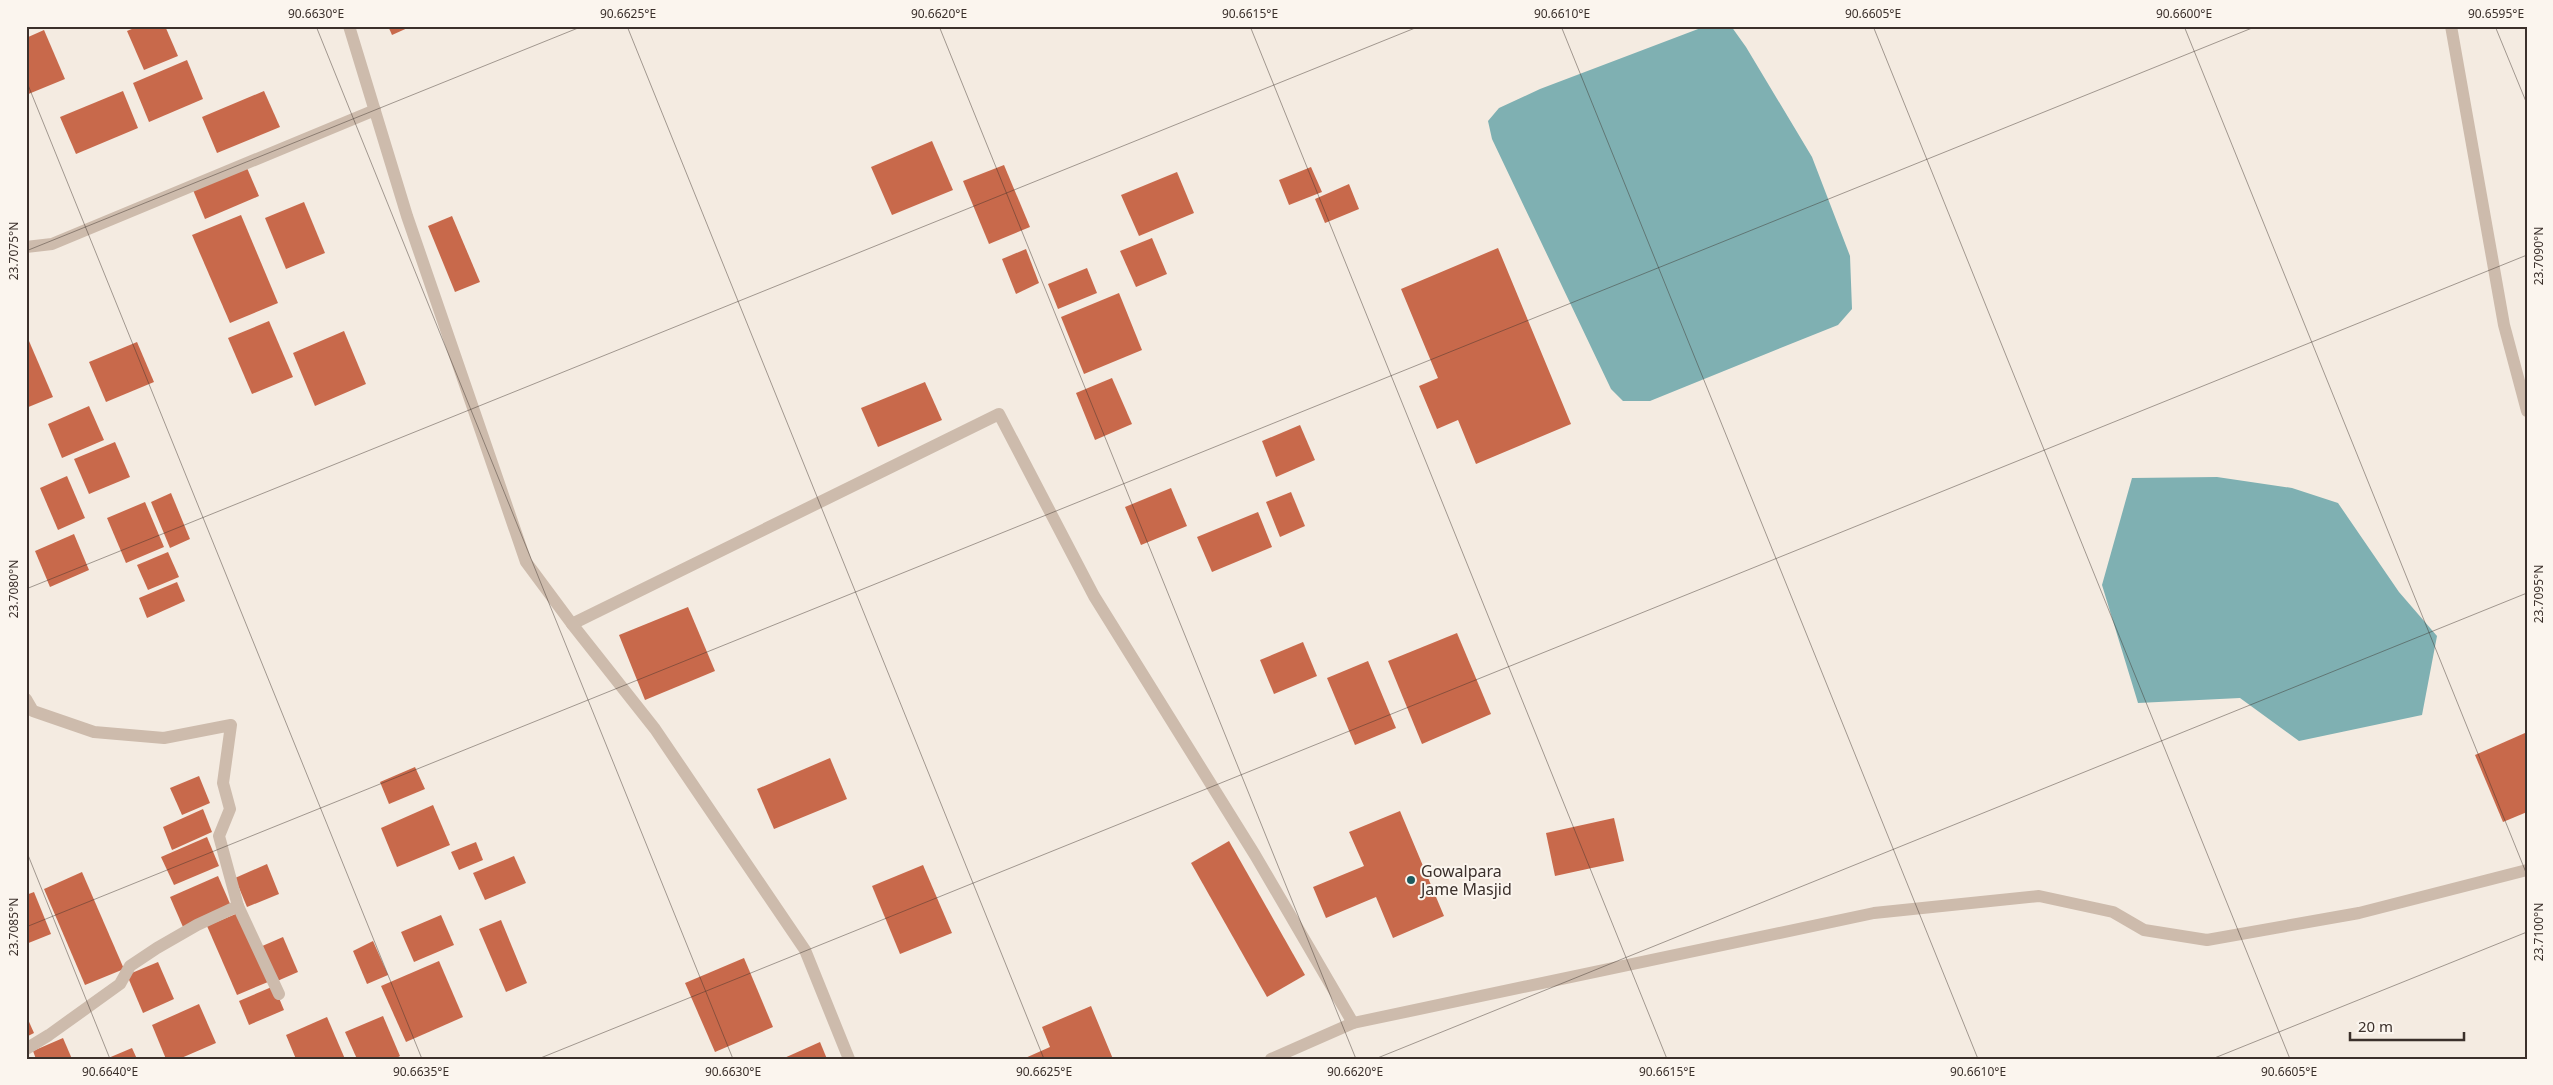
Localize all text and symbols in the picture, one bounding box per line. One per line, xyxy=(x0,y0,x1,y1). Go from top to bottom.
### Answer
text: 90.6630°E xyxy=(288,5,344,22)
text: 90.6625°E xyxy=(600,5,656,22)
text: 90.6620°E xyxy=(911,5,967,22)
text: 90.6615°E xyxy=(1222,5,1278,22)
text: 90.6610°E xyxy=(1534,5,1590,22)
text: 90.6605°E xyxy=(1845,5,1901,22)
text: 90.6600°E xyxy=(2156,5,2212,22)
text: 90.6595°E xyxy=(2468,5,2524,22)
text: 23.7075°N xyxy=(5,222,22,280)
text: 23.7090°N xyxy=(2530,227,2547,285)
text: 23.7080°N xyxy=(5,560,22,618)
text: 23.7095°N xyxy=(2530,565,2547,623)
place label: Gowalpara Jame Masjid xyxy=(1419,860,1512,900)
marker: Gowalpara Jame Masjid xyxy=(1405,874,1417,886)
text: 23.7085°N xyxy=(5,898,22,956)
text: 23.7100°N xyxy=(2530,903,2547,961)
scale bar xyxy=(2350,1010,2464,1042)
text: 20 m xyxy=(2358,1016,2393,1036)
text: 90.6640°E xyxy=(82,1063,138,1080)
text: 90.6635°E xyxy=(393,1063,449,1080)
text: 90.6630°E xyxy=(705,1063,761,1080)
text: 90.6625°E xyxy=(1016,1063,1072,1080)
text: 90.6620°E xyxy=(1327,1063,1383,1080)
text: 90.6615°E xyxy=(1639,1063,1695,1080)
text: 90.6610°E xyxy=(1950,1063,2006,1080)
text: 90.6605°E xyxy=(2261,1063,2317,1080)

